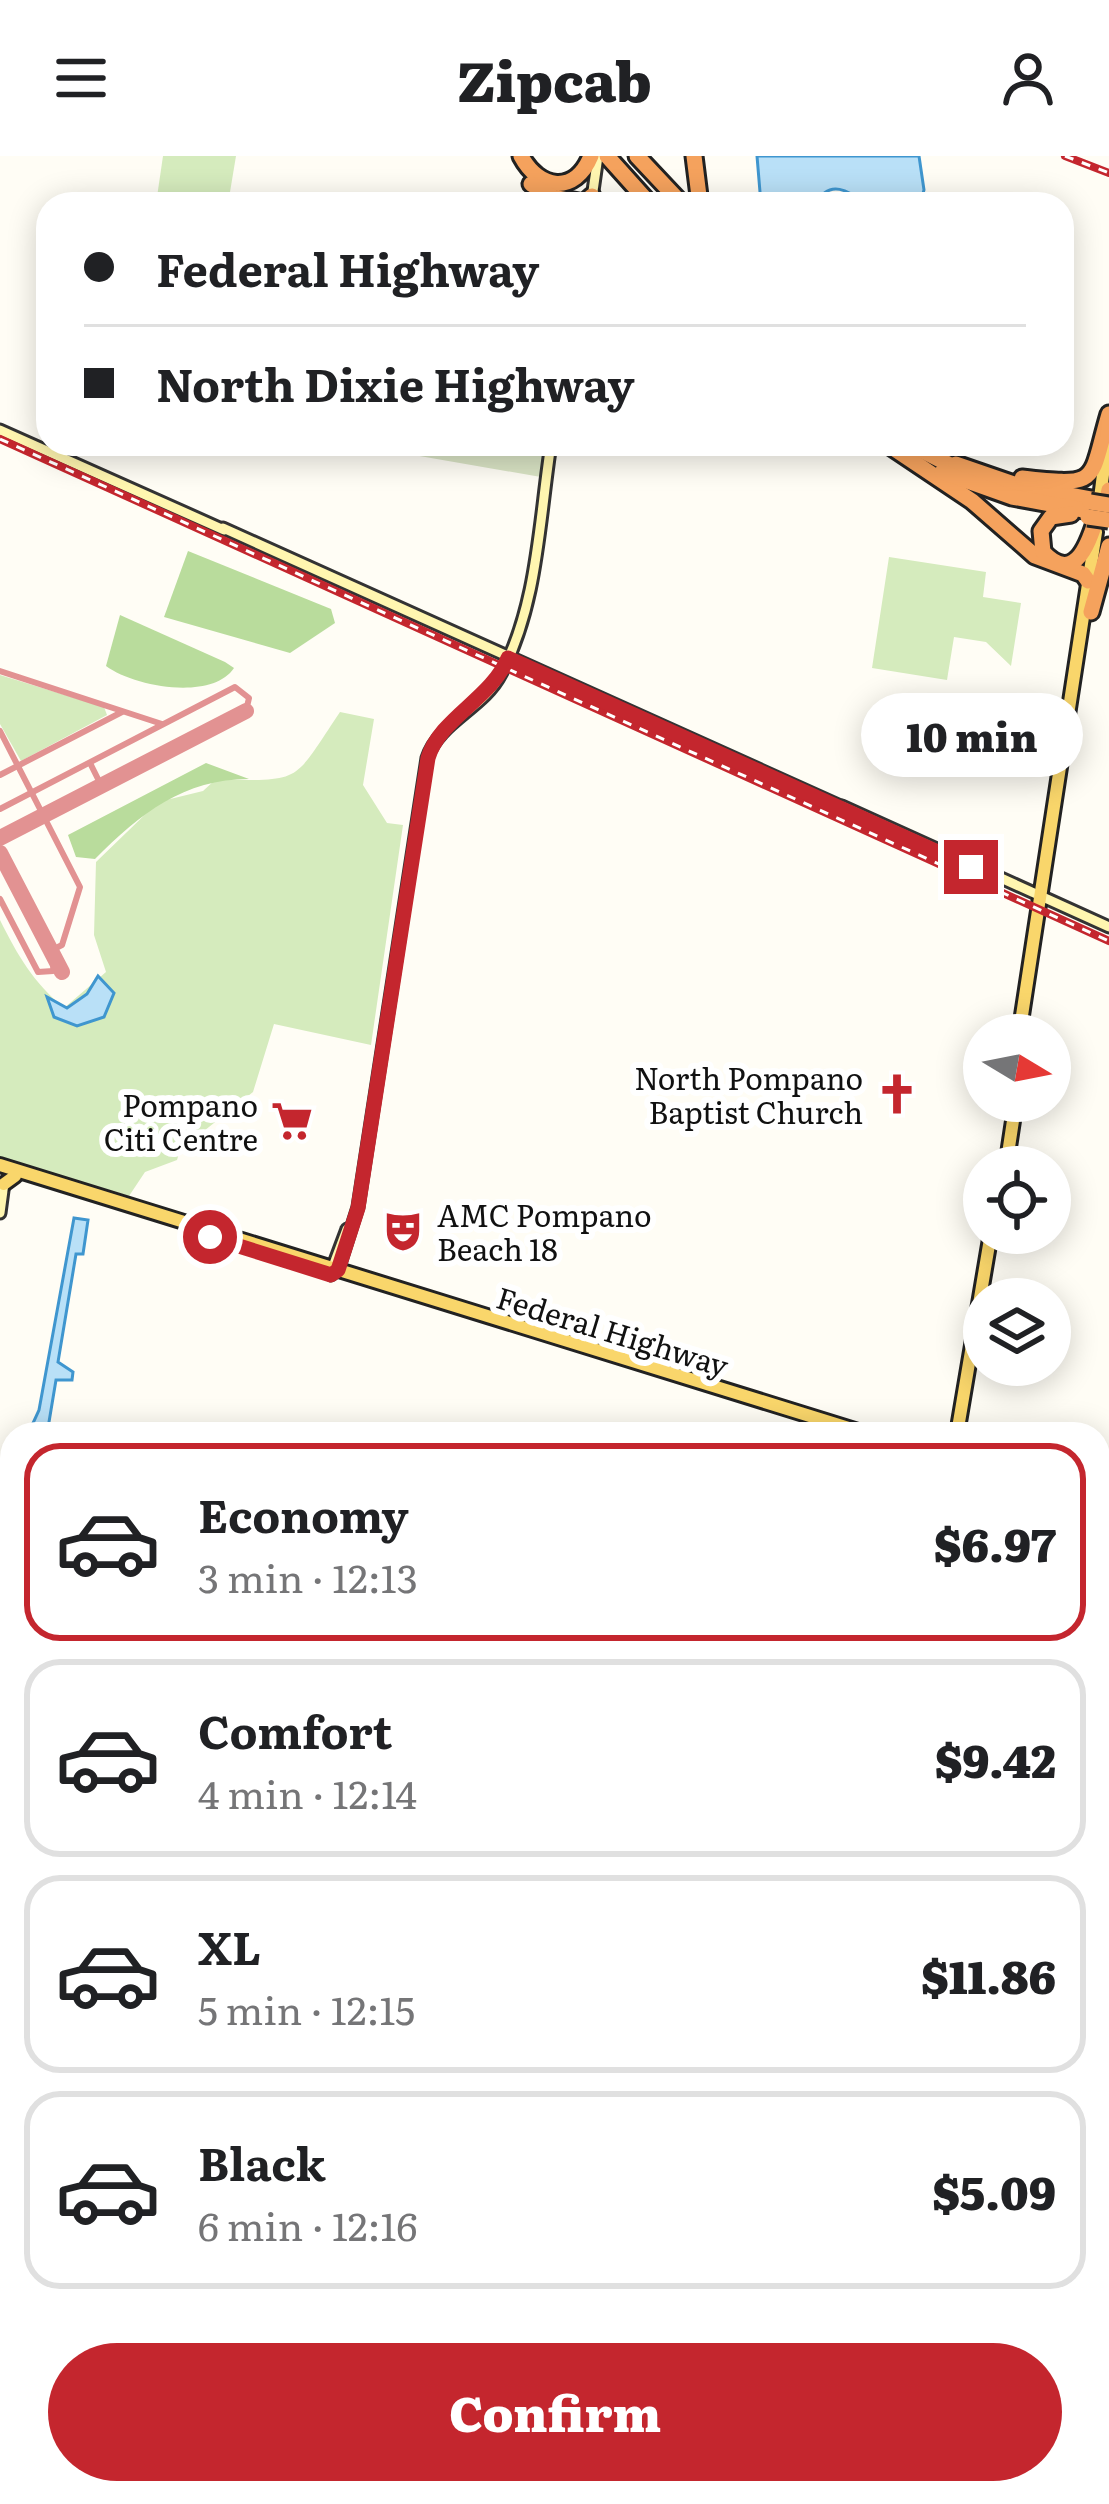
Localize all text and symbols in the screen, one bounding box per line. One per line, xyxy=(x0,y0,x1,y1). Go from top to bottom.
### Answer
text: Zipcab xyxy=(457,38,652,119)
icon: menu xyxy=(48,45,114,111)
icon: person xyxy=(995,45,1061,111)
text: Federal Highway xyxy=(156,234,539,301)
text: North Dixie Highway xyxy=(156,349,635,416)
callout: 10 min xyxy=(860,693,1082,777)
text: 10 min xyxy=(906,706,1038,764)
route end xyxy=(944,840,998,894)
north arrow xyxy=(963,1014,1071,1122)
map controls xyxy=(963,1014,1071,1386)
place label: North Pompano Baptist Church xyxy=(634,1055,863,1133)
church icon: North Pompano Baptist Church xyxy=(874,1071,920,1117)
place label: Pompano Citi Centre xyxy=(104,1082,258,1160)
supermarket icon: Pompano Citi Centre xyxy=(269,1098,315,1144)
button: locate xyxy=(963,1146,1071,1254)
place label: AMC Pompano Beach 18 xyxy=(437,1192,652,1270)
theatre icon: AMC Pompano Beach 18 xyxy=(380,1208,426,1254)
route start xyxy=(183,1210,237,1264)
street label: Federal Highway xyxy=(492,1274,735,1386)
button: layers xyxy=(963,1278,1071,1386)
text: Economy xyxy=(198,1480,409,1547)
icon: car xyxy=(54,1488,162,1596)
text: $6.97 xyxy=(934,1509,1056,1576)
text: 3 min · 12:13 xyxy=(198,1547,418,1605)
text: Comfort xyxy=(198,1696,392,1763)
icon: car xyxy=(54,1704,162,1812)
text: $9.42 xyxy=(935,1725,1056,1792)
text: 4 min · 12:14 xyxy=(198,1763,417,1821)
text: XL xyxy=(198,1912,261,1979)
icon: car xyxy=(54,1920,162,2028)
text: $11.86 xyxy=(921,1941,1056,2008)
text: 5 min · 12:15 xyxy=(198,1979,415,2037)
text: Black xyxy=(198,2128,326,2195)
icon: car xyxy=(54,2136,162,2244)
text: $5.09 xyxy=(932,2157,1056,2224)
text: 6 min · 12:16 xyxy=(198,2195,417,2253)
button: Confirm xyxy=(48,2343,1062,2481)

